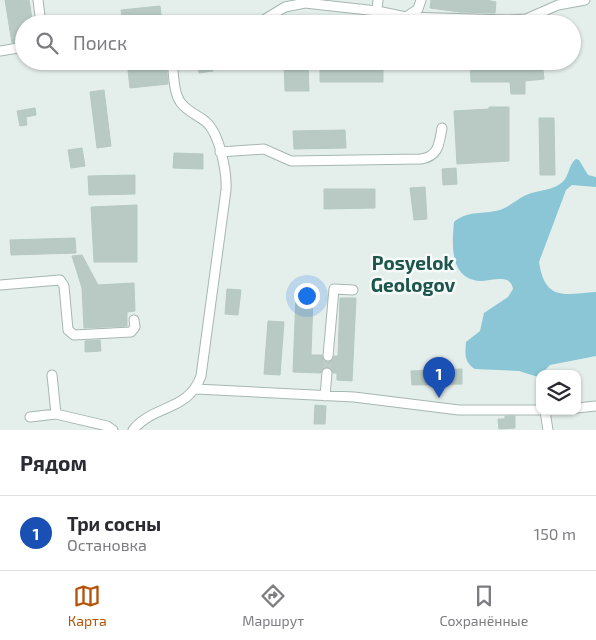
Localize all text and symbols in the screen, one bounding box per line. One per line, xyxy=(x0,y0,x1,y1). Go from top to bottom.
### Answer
search box xyxy=(15,15,581,70)
icon: search xyxy=(33,29,61,57)
text: Поиск xyxy=(73,31,127,54)
district label: Posyelok Geologov xyxy=(371,251,455,296)
your location xyxy=(294,283,320,309)
pin: 1 xyxy=(423,357,455,398)
map controls xyxy=(536,370,581,415)
button: layers xyxy=(536,370,581,415)
text: Рядом xyxy=(20,450,87,475)
text: Три сосны xyxy=(67,512,161,535)
text: 1 xyxy=(33,524,39,543)
text: 150 m xyxy=(534,524,576,543)
text: Остановка xyxy=(67,535,147,554)
tab: Карта xyxy=(68,582,107,629)
tab: Маршрут xyxy=(242,582,304,629)
tab: Сохранённые xyxy=(440,582,528,629)

